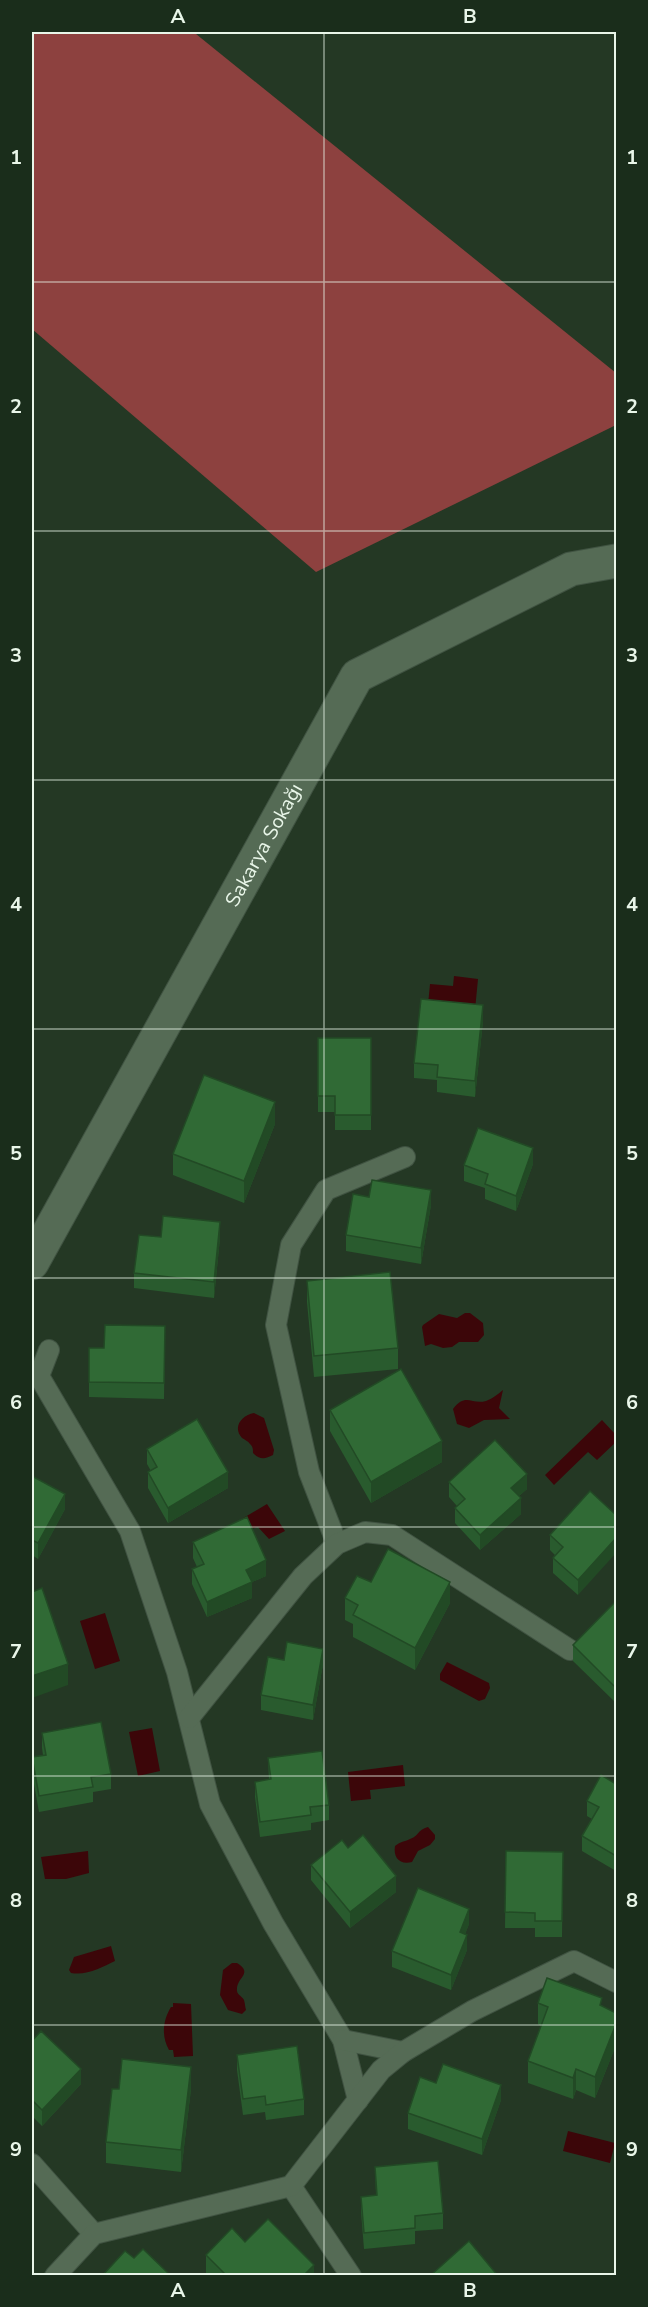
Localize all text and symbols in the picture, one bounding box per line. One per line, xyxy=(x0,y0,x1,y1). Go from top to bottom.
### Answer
text: A xyxy=(171,3,186,30)
text: B xyxy=(463,3,477,30)
text: 1 xyxy=(10,144,22,171)
text: 1 xyxy=(626,144,638,171)
text: 2 xyxy=(10,393,22,420)
text: 2 xyxy=(626,393,638,420)
text: 3 xyxy=(10,642,22,669)
text: 3 xyxy=(626,642,638,669)
street label: Sakarya Sokağı xyxy=(219,778,309,912)
text: 4 xyxy=(10,891,22,918)
text: 4 xyxy=(626,891,638,918)
text: 5 xyxy=(10,1140,22,1167)
text: 5 xyxy=(626,1140,638,1167)
text: 6 xyxy=(10,1389,22,1416)
text: 6 xyxy=(626,1389,638,1416)
text: 7 xyxy=(10,1638,22,1665)
text: 7 xyxy=(626,1638,638,1665)
text: 8 xyxy=(10,1887,22,1914)
text: 8 xyxy=(626,1887,638,1914)
text: 9 xyxy=(10,2136,22,2163)
text: 9 xyxy=(626,2136,638,2163)
text: A xyxy=(171,2277,186,2304)
text: B xyxy=(463,2277,477,2304)

